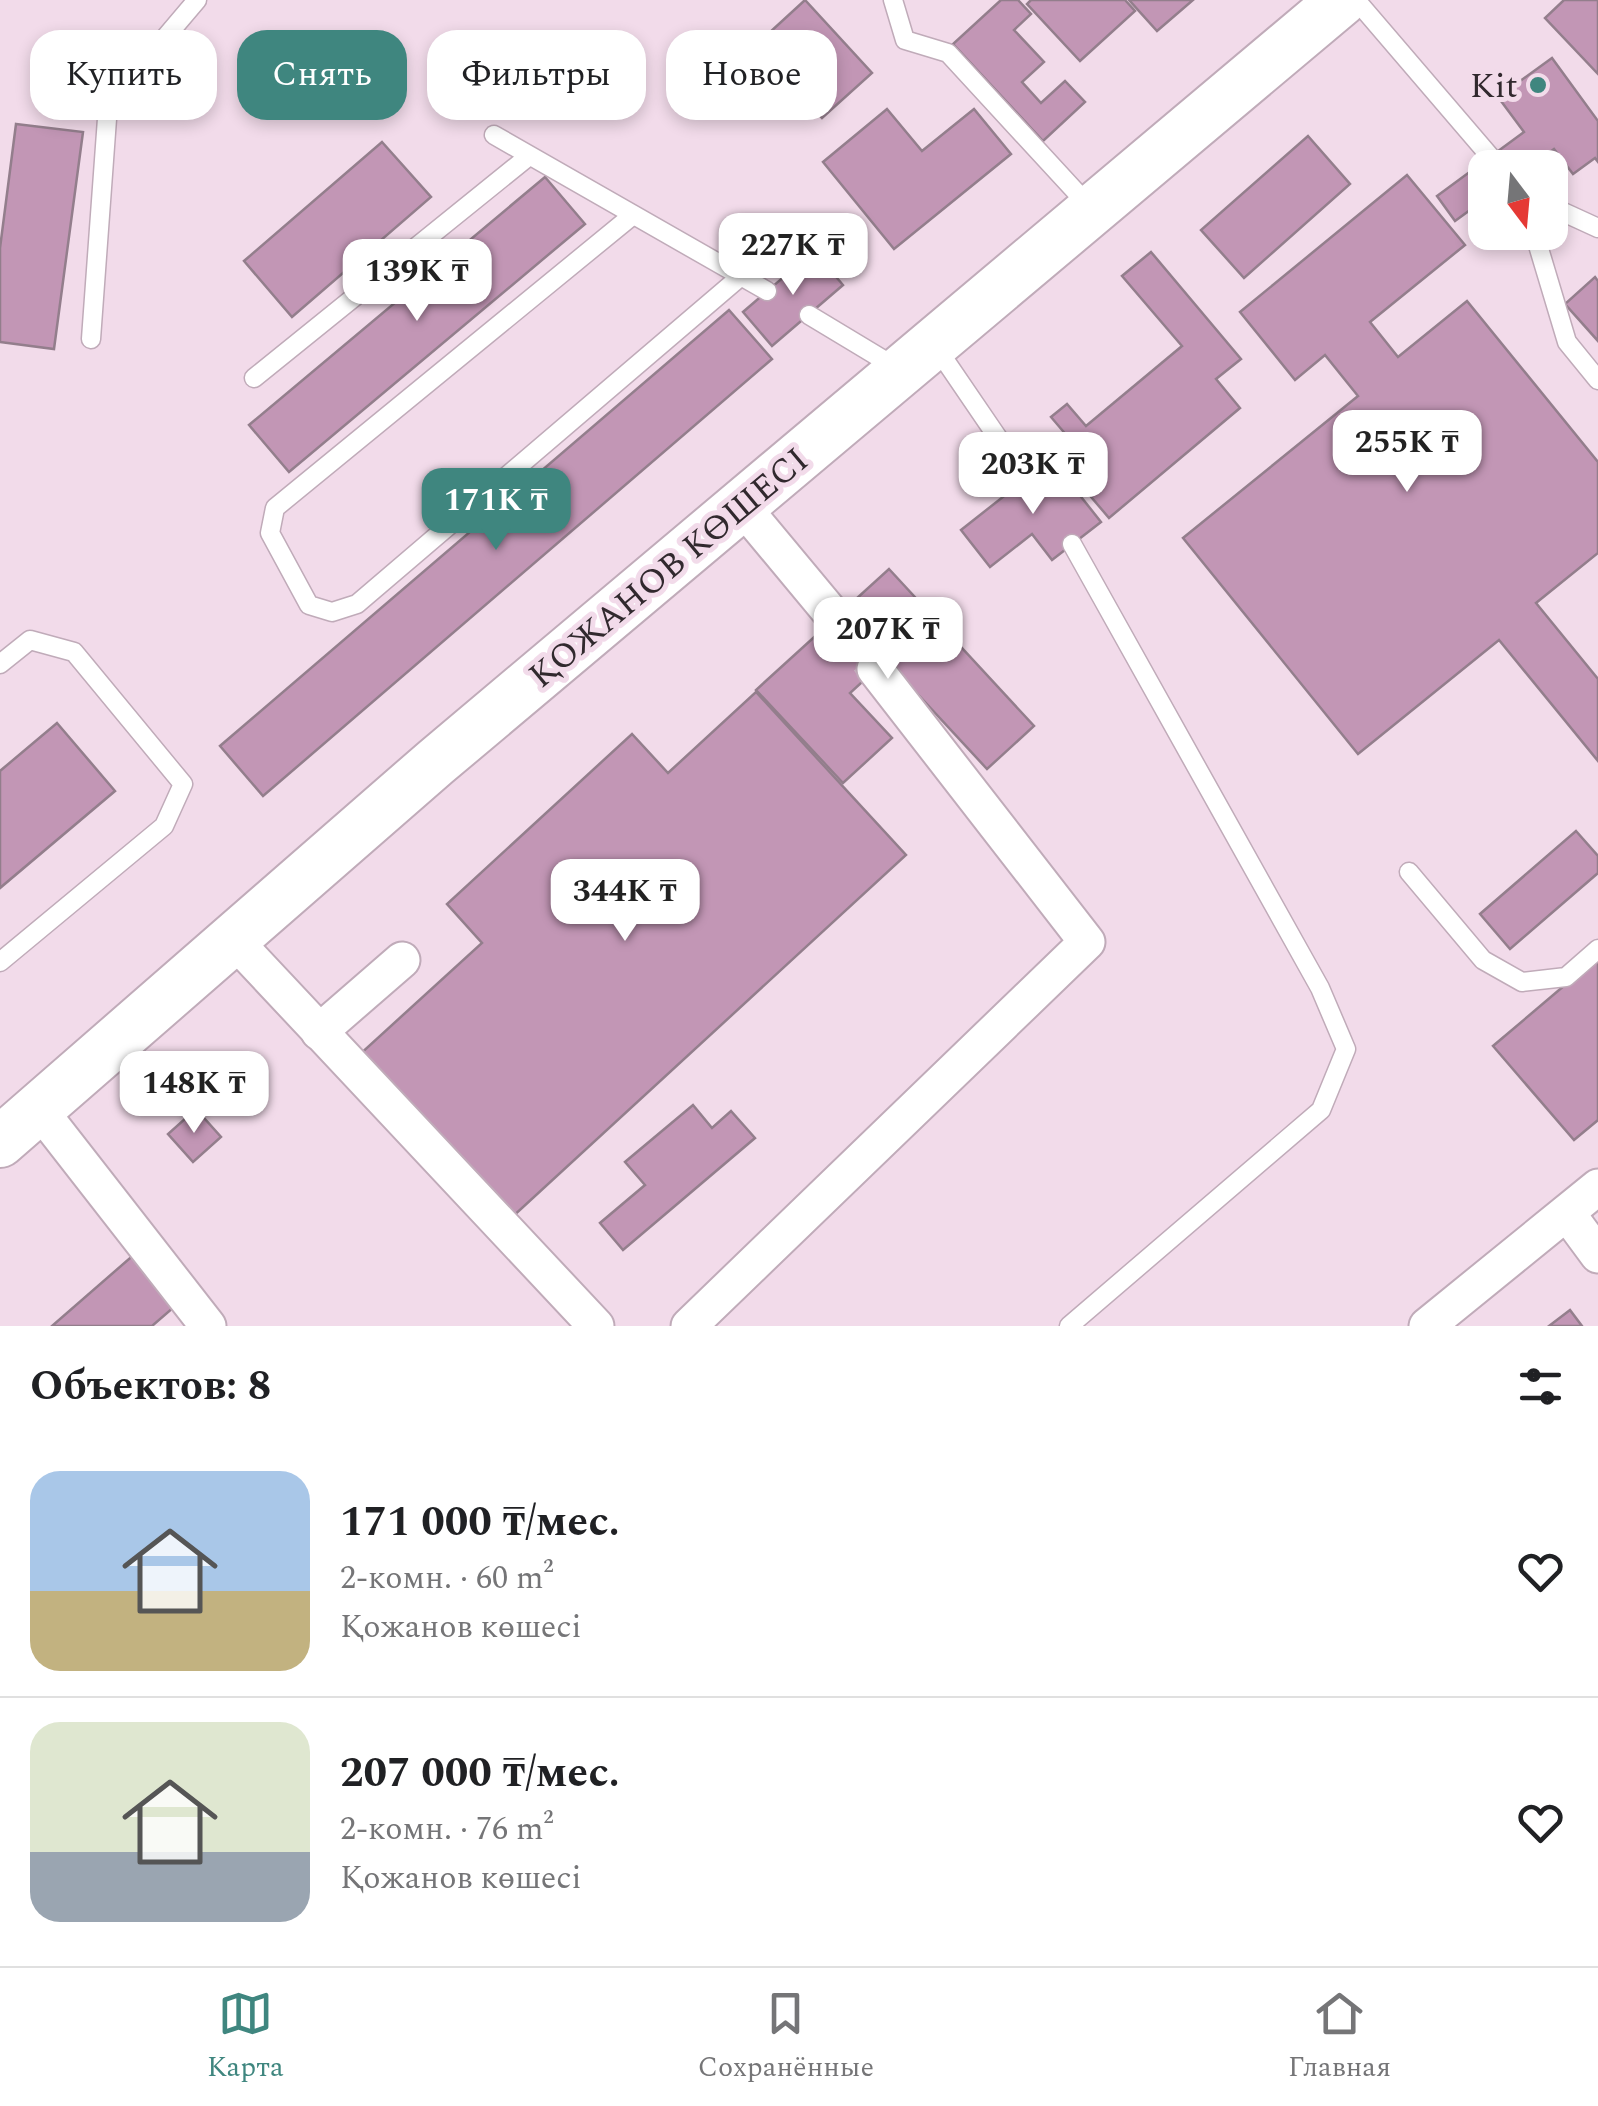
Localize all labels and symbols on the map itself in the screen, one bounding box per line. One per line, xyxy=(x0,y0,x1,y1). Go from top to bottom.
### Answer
place label: Kit xyxy=(1470,60,1518,113)
marker: Kit xyxy=(1527,74,1549,96)
north arrow xyxy=(1468,150,1568,250)
pin: 227K ₸ xyxy=(712,213,874,298)
pin: 139K ₸ xyxy=(336,239,498,324)
pin: 255K ₸ xyxy=(1326,410,1488,495)
pin: 203K ₸ xyxy=(952,432,1114,517)
street label: ҚОЖАНОВ КӨШЕСІ xyxy=(517,435,821,702)
pin: 171K ₸ xyxy=(415,468,577,553)
pin: 207K ₸ xyxy=(807,597,969,682)
pin: 344K ₸ xyxy=(544,859,706,944)
pin: 148K ₸ xyxy=(113,1051,275,1136)

